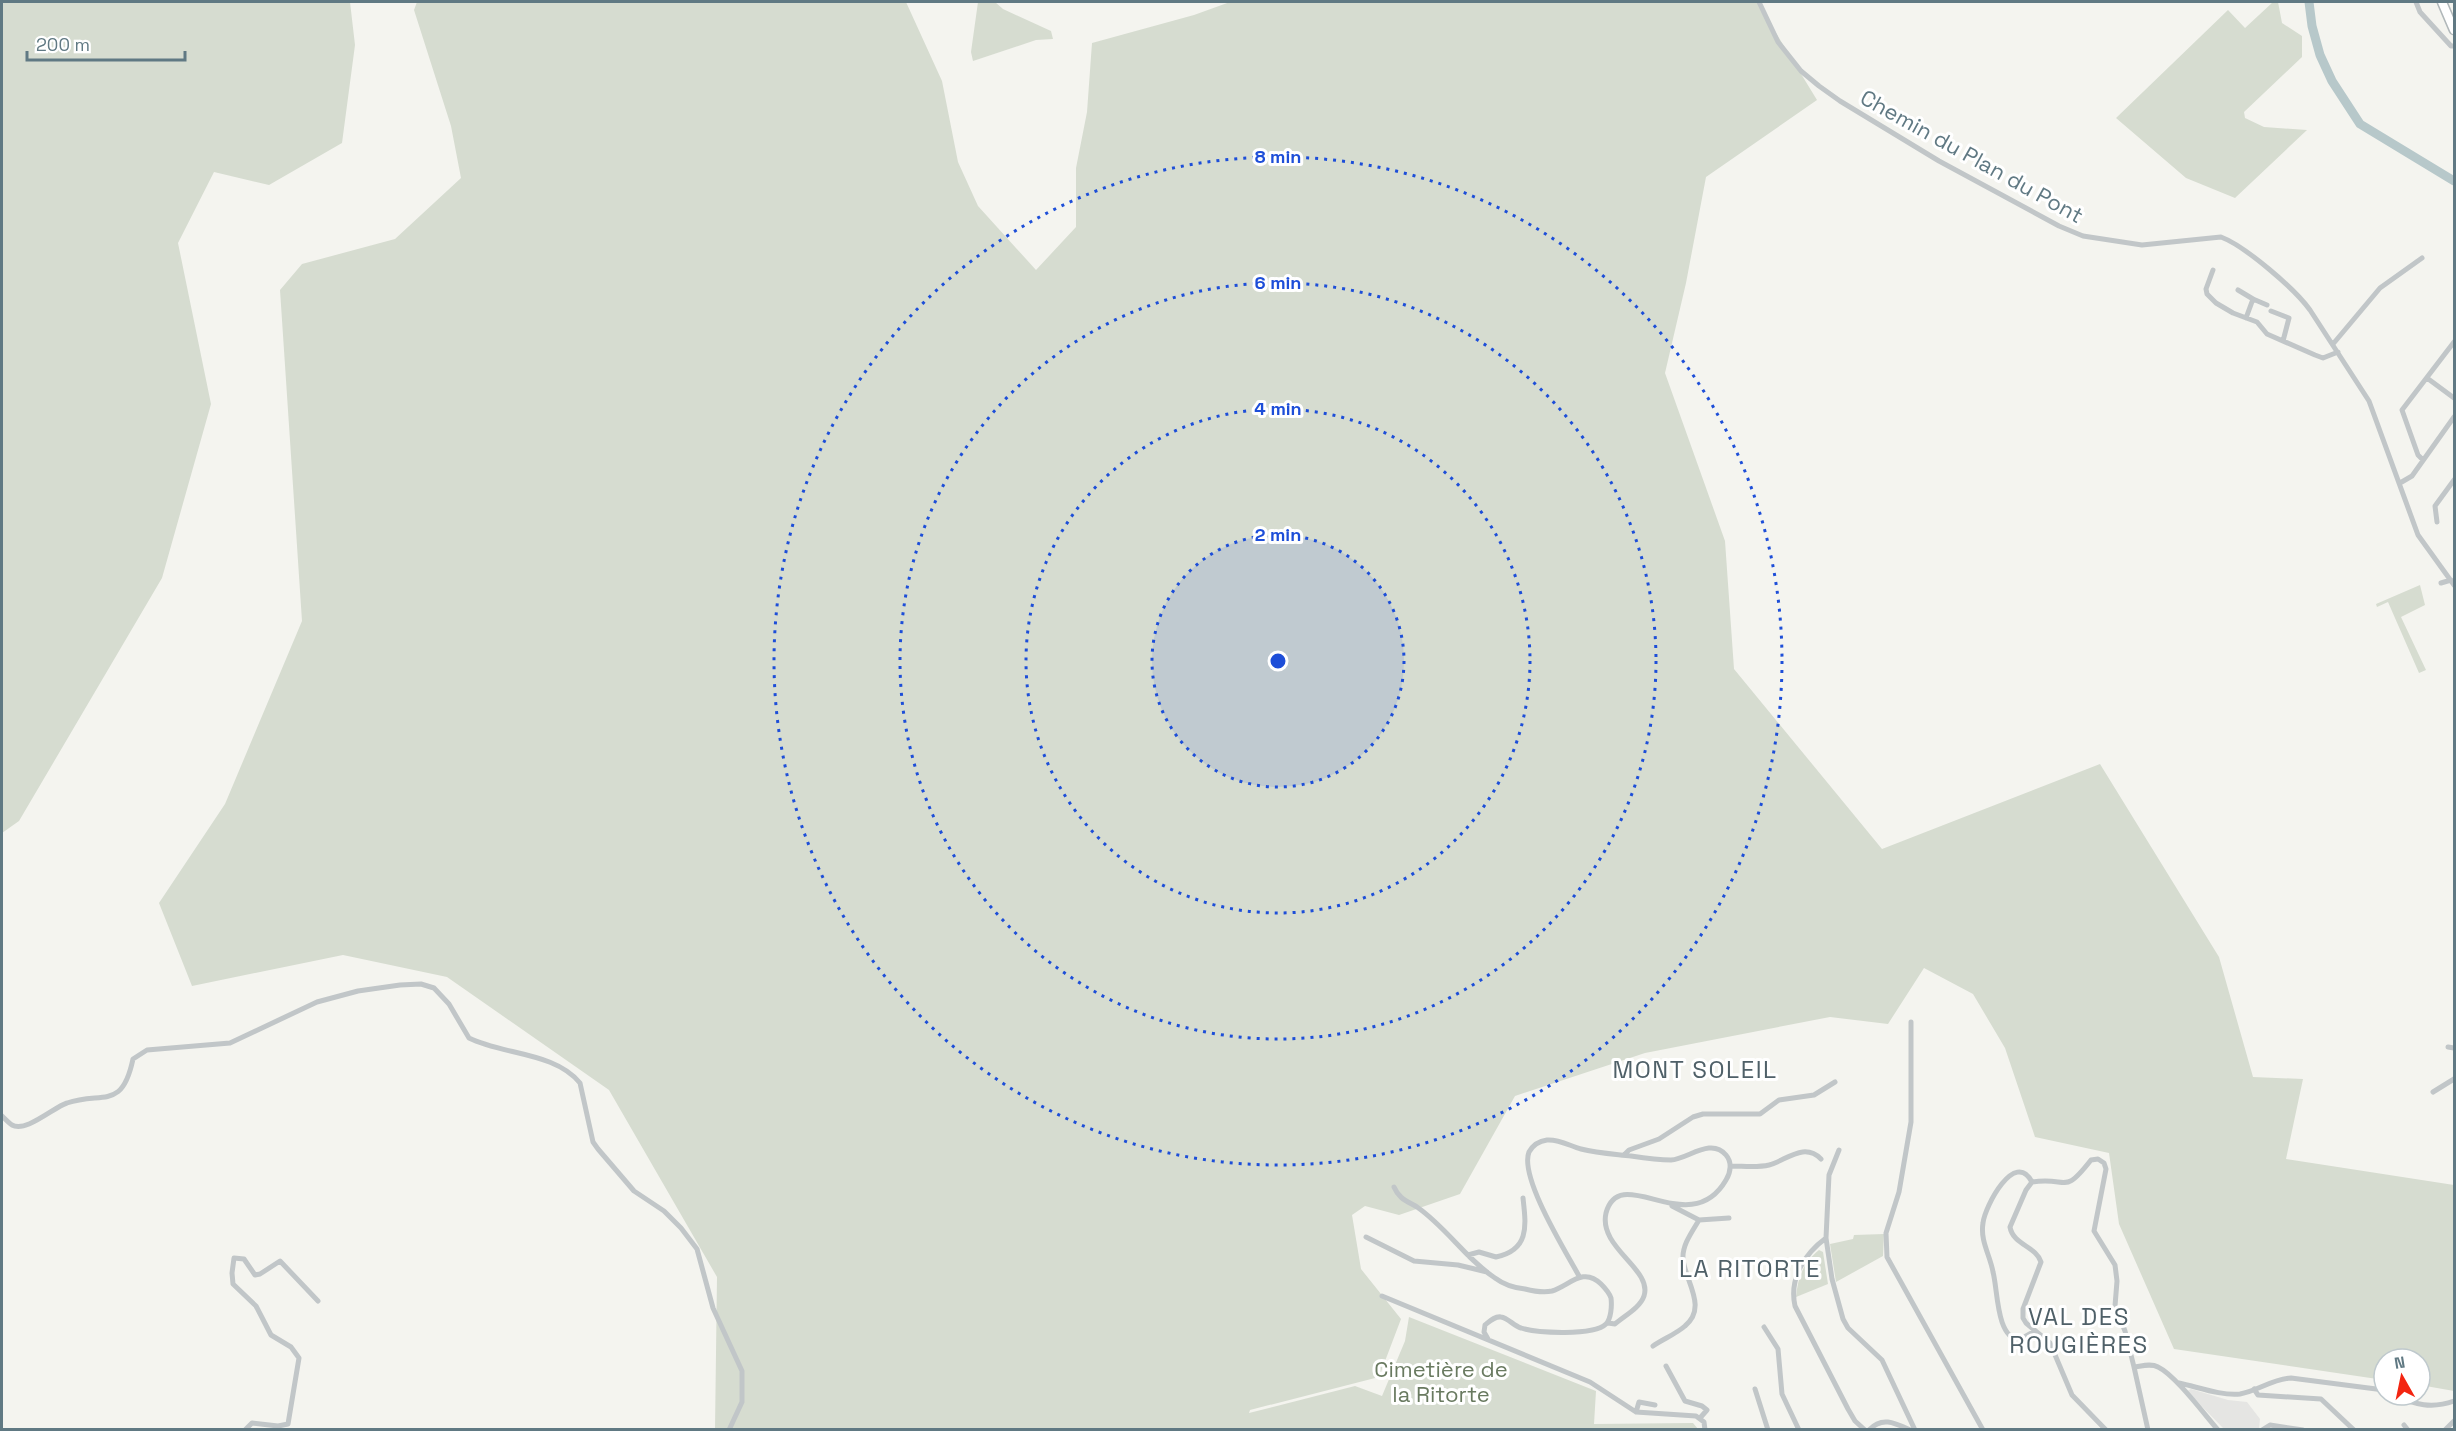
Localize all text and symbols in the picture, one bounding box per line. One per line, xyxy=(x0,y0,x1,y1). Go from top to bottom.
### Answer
scale bar xyxy=(27,24,184,62)
text: 200 m xyxy=(36,33,90,56)
street label: Chemin du Plan du Pont xyxy=(1856,83,2088,229)
text: 8 min xyxy=(1255,145,1301,168)
text: 6 min xyxy=(1255,271,1301,294)
text: 4 min xyxy=(1254,397,1302,420)
text: 2 min xyxy=(1255,523,1301,546)
centre of rings xyxy=(1268,651,1288,671)
district label: MONT SOLEIL xyxy=(1612,1054,1778,1085)
district label: LA RITORTE xyxy=(1679,1253,1821,1284)
district label: VAL DES ROUGIÈRES xyxy=(2009,1301,2149,1360)
north arrow xyxy=(2372,1347,2432,1407)
text: N xyxy=(2393,1351,2407,1374)
park label: Cimetière de la Ritorte xyxy=(1374,1355,1508,1408)

